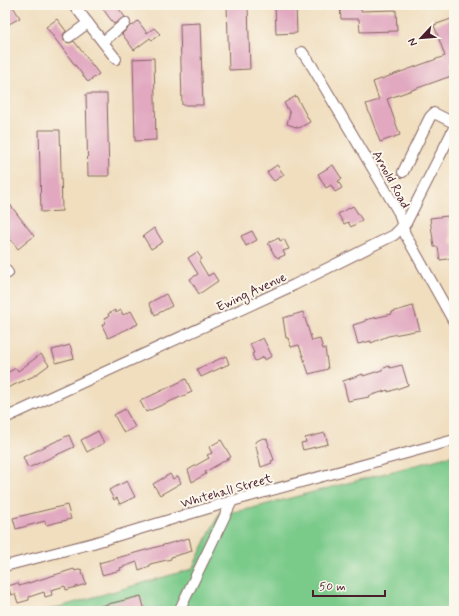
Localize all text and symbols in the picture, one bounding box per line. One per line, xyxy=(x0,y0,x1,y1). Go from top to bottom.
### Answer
north arrow xyxy=(401,18,441,58)
text: N xyxy=(405,36,421,48)
street label: Arnold Road xyxy=(368,148,414,212)
street label: Ewing Avenue xyxy=(214,269,290,317)
street label: Whitehall Street xyxy=(179,470,275,513)
scale bar xyxy=(313,572,385,598)
text: 50 m xyxy=(319,579,346,595)

